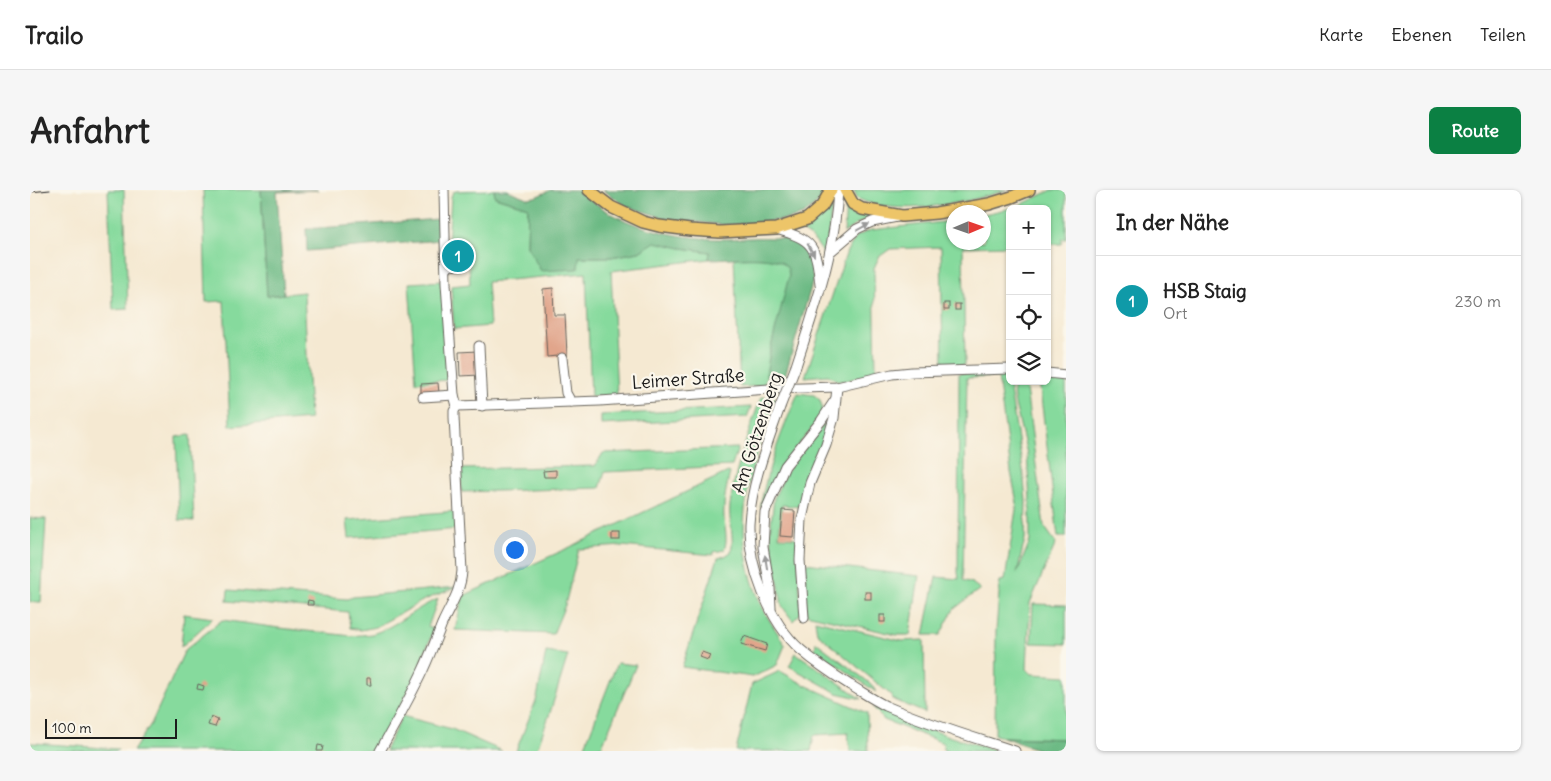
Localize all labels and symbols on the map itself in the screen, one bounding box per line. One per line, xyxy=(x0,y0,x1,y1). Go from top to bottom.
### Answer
north arrow xyxy=(946,205,991,250)
one-way arrow xyxy=(855,223,870,231)
pin: 1 xyxy=(442,237,474,275)
one-way arrow xyxy=(807,243,816,256)
street label: Leimer Straße xyxy=(631,363,745,394)
street label: Am Götzenberg xyxy=(726,369,787,496)
your location xyxy=(502,537,528,563)
one-way arrow xyxy=(761,554,769,570)
scale bar xyxy=(45,716,178,739)

